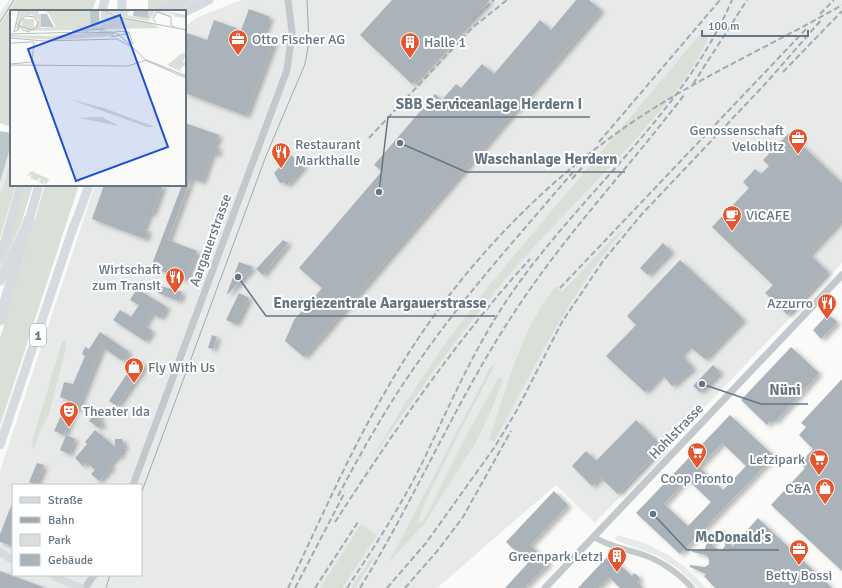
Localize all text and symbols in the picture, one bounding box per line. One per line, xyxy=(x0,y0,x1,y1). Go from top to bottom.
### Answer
inset map xyxy=(10,10,186,186)
scale bar xyxy=(702,12,808,38)
text: 100 m xyxy=(708,19,740,34)
office icon: Otto Fischer AG xyxy=(227,28,249,56)
place label: Otto Fischer AG xyxy=(252,31,345,48)
building icon: Halle 1 xyxy=(399,31,421,59)
place label: Halle 1 xyxy=(424,34,466,51)
callout: SBB Serviceanlage Herdern I xyxy=(388,90,590,117)
text: SBB Serviceanlage Herdern I xyxy=(396,95,582,113)
place label: Genossenschaft Veloblitz xyxy=(690,122,784,155)
office icon: Genossenschaft Veloblitz xyxy=(787,127,809,155)
place label: Restaurant Markthalle xyxy=(295,136,361,169)
restaurant icon: Restaurant Markthalle xyxy=(270,141,292,169)
callout: Waschanlage Herdern xyxy=(466,145,625,172)
text: Waschanlage Herdern xyxy=(475,150,617,168)
street label: Aargauerstrasse xyxy=(186,192,235,289)
cafe icon: ViCAFE xyxy=(721,204,743,232)
place label: ViCAFE xyxy=(746,207,790,224)
place label: Wirtschaft zum Transit xyxy=(92,261,161,294)
restaurant icon: Wirtschaft zum Transit xyxy=(164,266,186,294)
callout: Energiezentrale Aargauerstrasse xyxy=(266,289,495,316)
restaurant icon: Azzurro xyxy=(816,292,838,320)
text: Energiezentrale Aargauerstrasse xyxy=(273,294,487,312)
place label: Azzurro xyxy=(767,295,813,312)
road number: 1 xyxy=(30,324,46,346)
shop icon: Fly With Us xyxy=(123,356,145,384)
place label: Fly With Us xyxy=(148,359,215,376)
callout: Nüni xyxy=(761,377,808,404)
text: Nüni xyxy=(769,381,801,399)
theatre icon: Theater Ida xyxy=(58,400,80,428)
street label: Hohlstrasse xyxy=(646,400,707,463)
place label: Theater Ida xyxy=(83,403,150,420)
supermarket icon: Coop Pronto xyxy=(686,441,708,469)
supermarket icon: Letzipark xyxy=(808,448,830,476)
place label: Letzipark xyxy=(749,451,805,468)
place label: Coop Pronto xyxy=(661,470,734,487)
shop icon: C&A xyxy=(814,477,836,505)
place label: C&A xyxy=(785,480,811,497)
legend xyxy=(12,484,142,576)
text: Straße xyxy=(48,493,83,508)
text: Bahn xyxy=(48,513,74,528)
callout: McDonald's xyxy=(687,523,779,550)
text: McDonald's xyxy=(695,528,771,546)
text: Park xyxy=(48,533,71,548)
office icon: Betty Bossi xyxy=(788,538,810,566)
building icon: Greenpark Letzi xyxy=(606,545,628,573)
place label: Greenpark Letzi xyxy=(509,548,603,565)
text: Gebäude xyxy=(48,553,93,568)
place label: Betty Bossi xyxy=(766,567,832,584)

